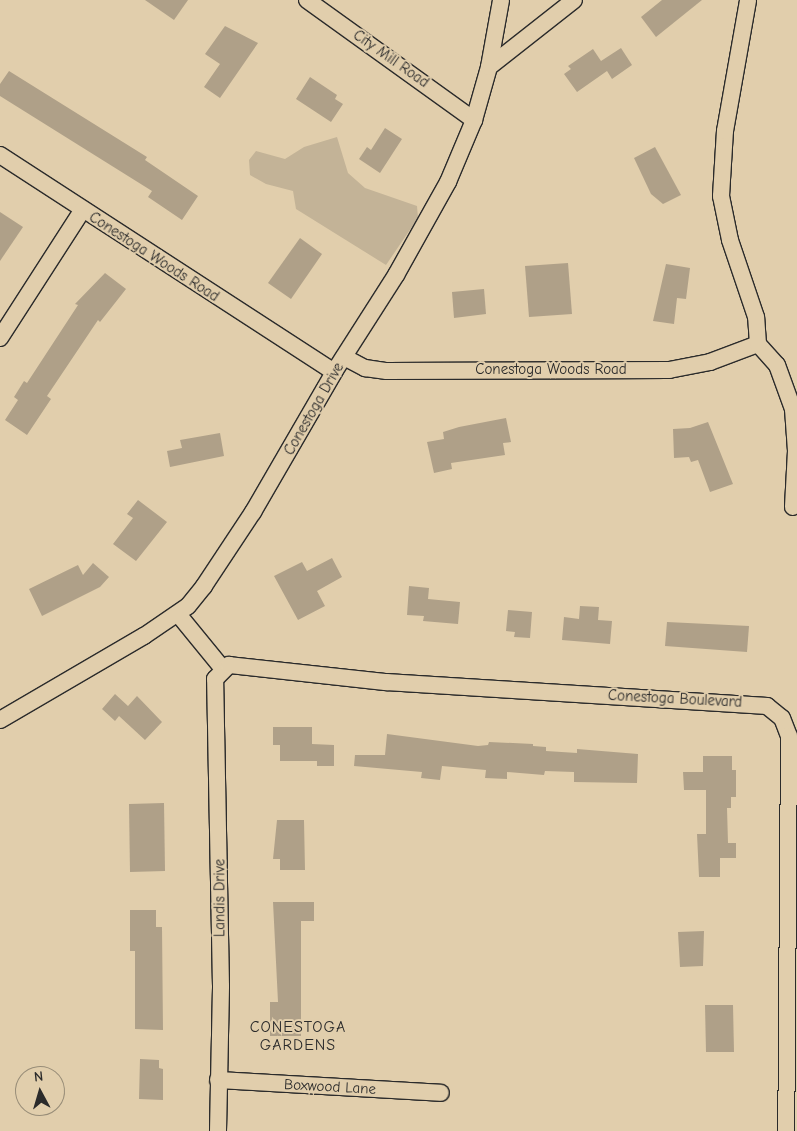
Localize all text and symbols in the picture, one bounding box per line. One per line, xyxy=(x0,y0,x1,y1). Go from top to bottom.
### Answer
street label: City Mill Road xyxy=(350,26,432,92)
street label: Conestoga Woods Road xyxy=(86,208,222,306)
street label: Conestoga Drive xyxy=(280,359,348,459)
street label: Conestoga Woods Road xyxy=(475,361,627,379)
street label: Conestoga Boulevard xyxy=(607,686,743,712)
street label: Landis Drive xyxy=(211,859,229,937)
district label: CONESTOGA GARDENS xyxy=(249,1017,347,1055)
north arrow xyxy=(15,1066,65,1116)
text: N xyxy=(33,1068,44,1086)
street label: Boxwood Lane xyxy=(283,1076,377,1098)

